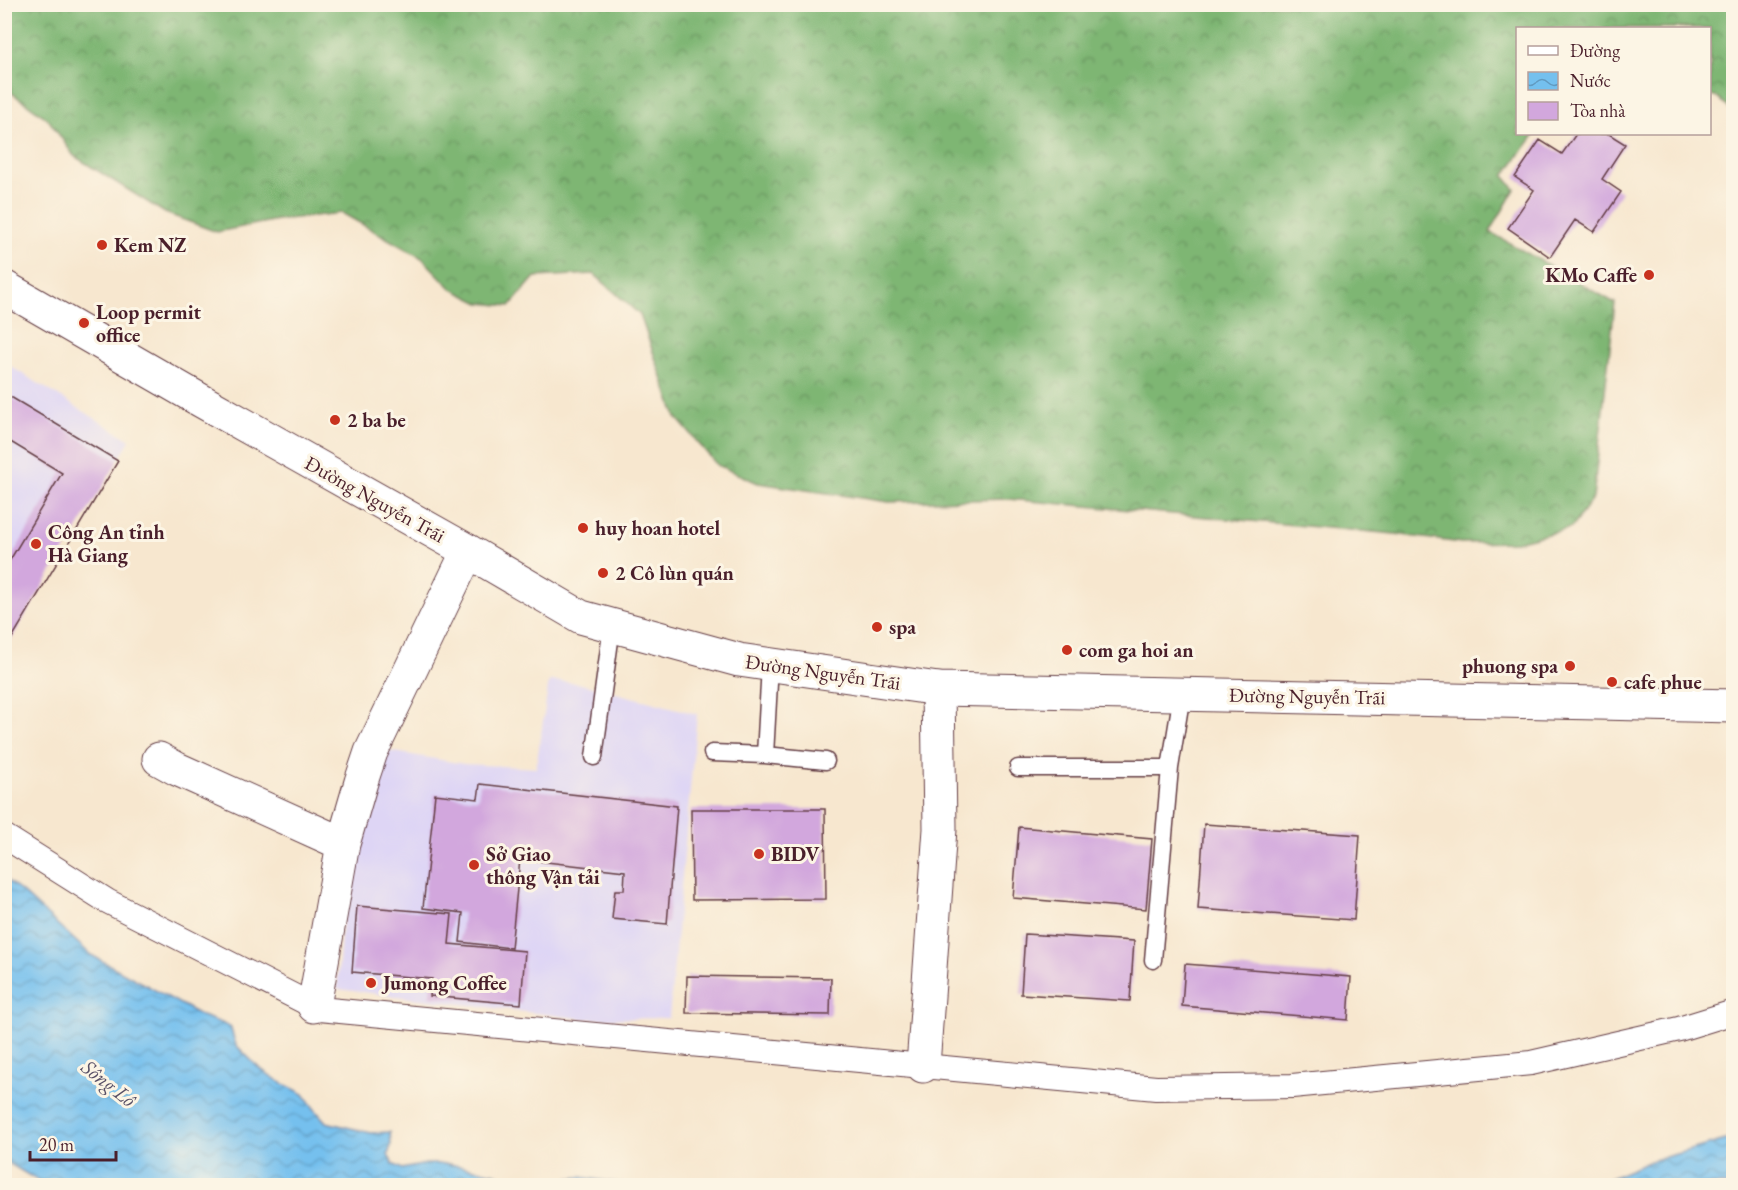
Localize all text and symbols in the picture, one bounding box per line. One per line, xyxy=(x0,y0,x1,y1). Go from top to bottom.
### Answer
legend xyxy=(1516,27,1711,135)
text: Đường xyxy=(1570,39,1620,62)
text: Nước xyxy=(1570,69,1611,92)
text: Tòa nhà xyxy=(1570,99,1626,122)
place label: Kem NZ xyxy=(114,232,186,258)
marker: Kem NZ xyxy=(95,238,109,252)
place label: KMo Caffe xyxy=(1545,262,1637,288)
marker: KMo Caffe xyxy=(1642,268,1656,282)
place label: Loop permit office xyxy=(96,299,202,348)
marker: Loop permit office xyxy=(77,316,91,330)
place label: 2 ba be xyxy=(347,407,406,433)
marker: 2 ba be xyxy=(328,413,342,427)
street label: Đường Nguyễn Trãi xyxy=(300,450,450,548)
place label: huy hoan hotel xyxy=(595,515,720,541)
place label: Công An tỉnh Hà Giang xyxy=(48,519,165,568)
marker: huy hoan hotel xyxy=(576,521,590,535)
marker: Công An tỉnh Hà Giang xyxy=(29,537,43,551)
place label: 2 Cô lùn quán xyxy=(615,560,734,586)
marker: 2 Cô lùn quán xyxy=(596,566,610,580)
place label: spa xyxy=(889,614,916,640)
marker: spa xyxy=(870,620,884,634)
place label: com ga hoi an xyxy=(1079,637,1194,663)
marker: com ga hoi an xyxy=(1060,643,1074,657)
street label: Đường Nguyễn Trãi xyxy=(744,648,902,696)
place label: phuong spa xyxy=(1462,653,1558,679)
marker: phuong spa xyxy=(1563,659,1577,673)
place label: cafe phue xyxy=(1624,669,1702,695)
marker: cafe phue xyxy=(1605,675,1619,689)
street label: Đường Nguyễn Trãi xyxy=(1229,682,1385,710)
place label: Sở Giao thông Vận tải xyxy=(486,841,600,890)
place label: BIDV xyxy=(771,841,820,867)
marker: BIDV xyxy=(752,847,766,861)
marker: Sở Giao thông Vận tải xyxy=(467,858,481,872)
place label: Jumong Coffee xyxy=(381,970,507,996)
marker: Jumong Coffee xyxy=(364,976,378,990)
water label: Sông Lô xyxy=(75,1053,143,1113)
scale bar xyxy=(30,1124,116,1162)
text: 20 m xyxy=(39,1133,74,1156)

